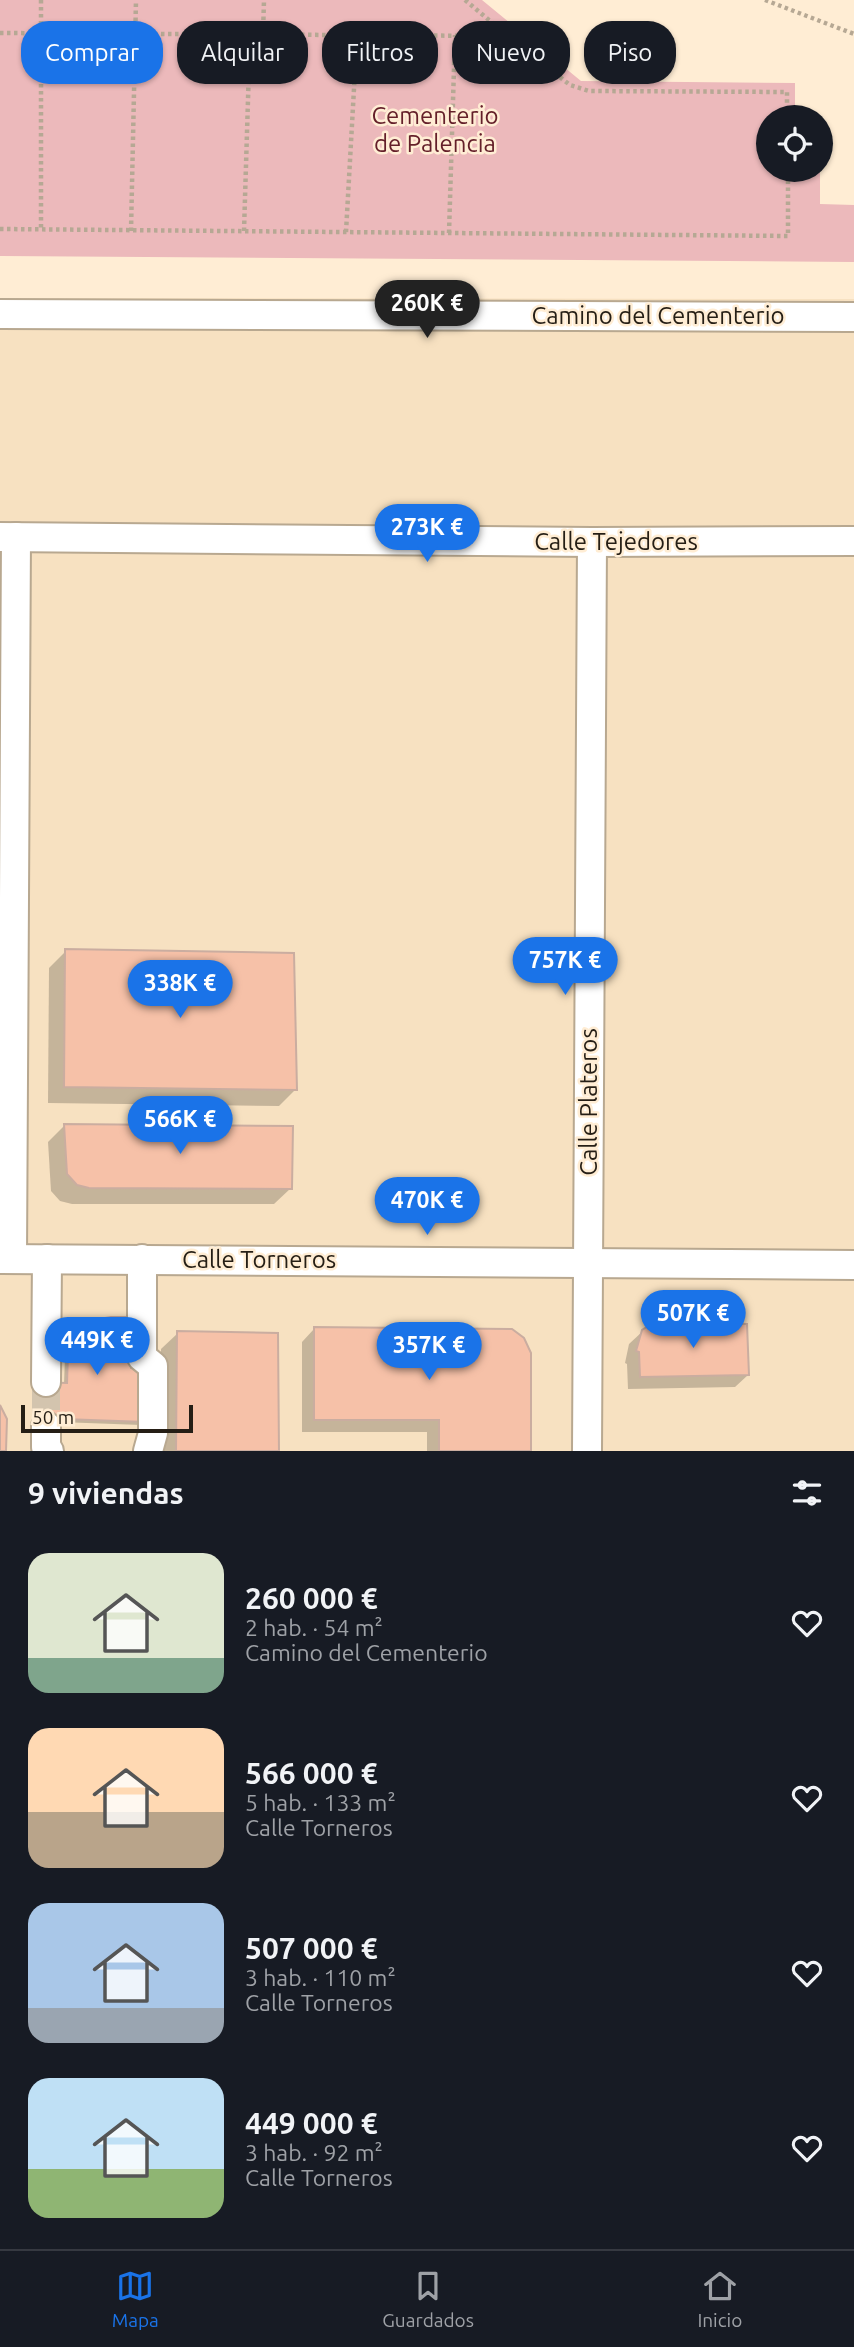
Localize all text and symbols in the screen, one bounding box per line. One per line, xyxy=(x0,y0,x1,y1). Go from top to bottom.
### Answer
chip: Comprar xyxy=(21,21,163,84)
chip: Alquilar xyxy=(177,21,308,84)
chip: Filtros xyxy=(322,21,438,84)
chip: Nuevo xyxy=(452,21,570,84)
chip: Piso xyxy=(584,21,676,84)
park label: Cementerio de Palencia xyxy=(371,102,499,157)
map controls xyxy=(756,105,833,182)
button: locate xyxy=(756,105,833,182)
pin: 260K € xyxy=(370,280,484,340)
text: 260K € xyxy=(391,290,463,315)
street label: Camino del Cementerio xyxy=(531,302,785,329)
pin: 273K € xyxy=(370,504,484,564)
text: 273K € xyxy=(391,514,463,539)
street label: Calle Tejedores xyxy=(534,528,698,555)
pin: 757K € xyxy=(508,937,622,997)
text: 757K € xyxy=(529,947,601,972)
pin: 338K € xyxy=(123,960,237,1020)
text: 338K € xyxy=(144,970,216,995)
street label: Calle Plateros xyxy=(575,1028,602,1176)
pin: 566K € xyxy=(123,1096,237,1156)
text: 566K € xyxy=(144,1106,216,1131)
pin: 470K € xyxy=(370,1178,484,1237)
text: 470K € xyxy=(391,1187,463,1212)
street label: Calle Torneros xyxy=(182,1246,336,1273)
pin: 507K € xyxy=(636,1290,750,1350)
text: 507K € xyxy=(657,1300,729,1325)
pin: 449K € xyxy=(40,1318,154,1377)
pin: 357K € xyxy=(372,1322,486,1382)
text: 449K € xyxy=(61,1327,133,1352)
text: 357K € xyxy=(393,1332,465,1357)
scale bar xyxy=(21,1402,192,1434)
text: 50 m xyxy=(32,1406,74,1428)
icon: filters xyxy=(788,1474,826,1512)
text: 9 viviendas xyxy=(28,1476,184,1510)
icon: home xyxy=(84,1581,168,1665)
text: 260 000 € xyxy=(245,1581,378,1615)
icon: heart xyxy=(788,1604,826,1642)
text: 2 hab. · 54 m² xyxy=(245,1615,383,1640)
text: Camino del Cementerio xyxy=(245,1640,488,1665)
icon: home xyxy=(84,1756,168,1840)
text: 566 000 € xyxy=(245,1756,378,1790)
icon: heart xyxy=(788,1779,826,1817)
text: 5 hab. · 133 m² xyxy=(245,1790,396,1815)
text: Calle Torneros xyxy=(245,1815,393,1840)
icon: home xyxy=(84,1931,168,2015)
text: 507 000 € xyxy=(245,1931,378,1965)
icon: heart xyxy=(788,1954,826,1992)
text: 3 hab. · 110 m² xyxy=(245,1965,396,1990)
text: Calle Torneros xyxy=(245,1990,393,2015)
icon: home xyxy=(84,2106,168,2190)
text: 449 000 € xyxy=(245,2106,378,2140)
icon: heart xyxy=(788,2129,826,2167)
text: 3 hab. · 92 m² xyxy=(245,2140,383,2165)
text: Calle Torneros xyxy=(245,2165,393,2190)
tab: Mapa xyxy=(112,2267,159,2331)
tab: Guardados xyxy=(382,2267,474,2331)
tab: Inicio xyxy=(697,2267,742,2331)

